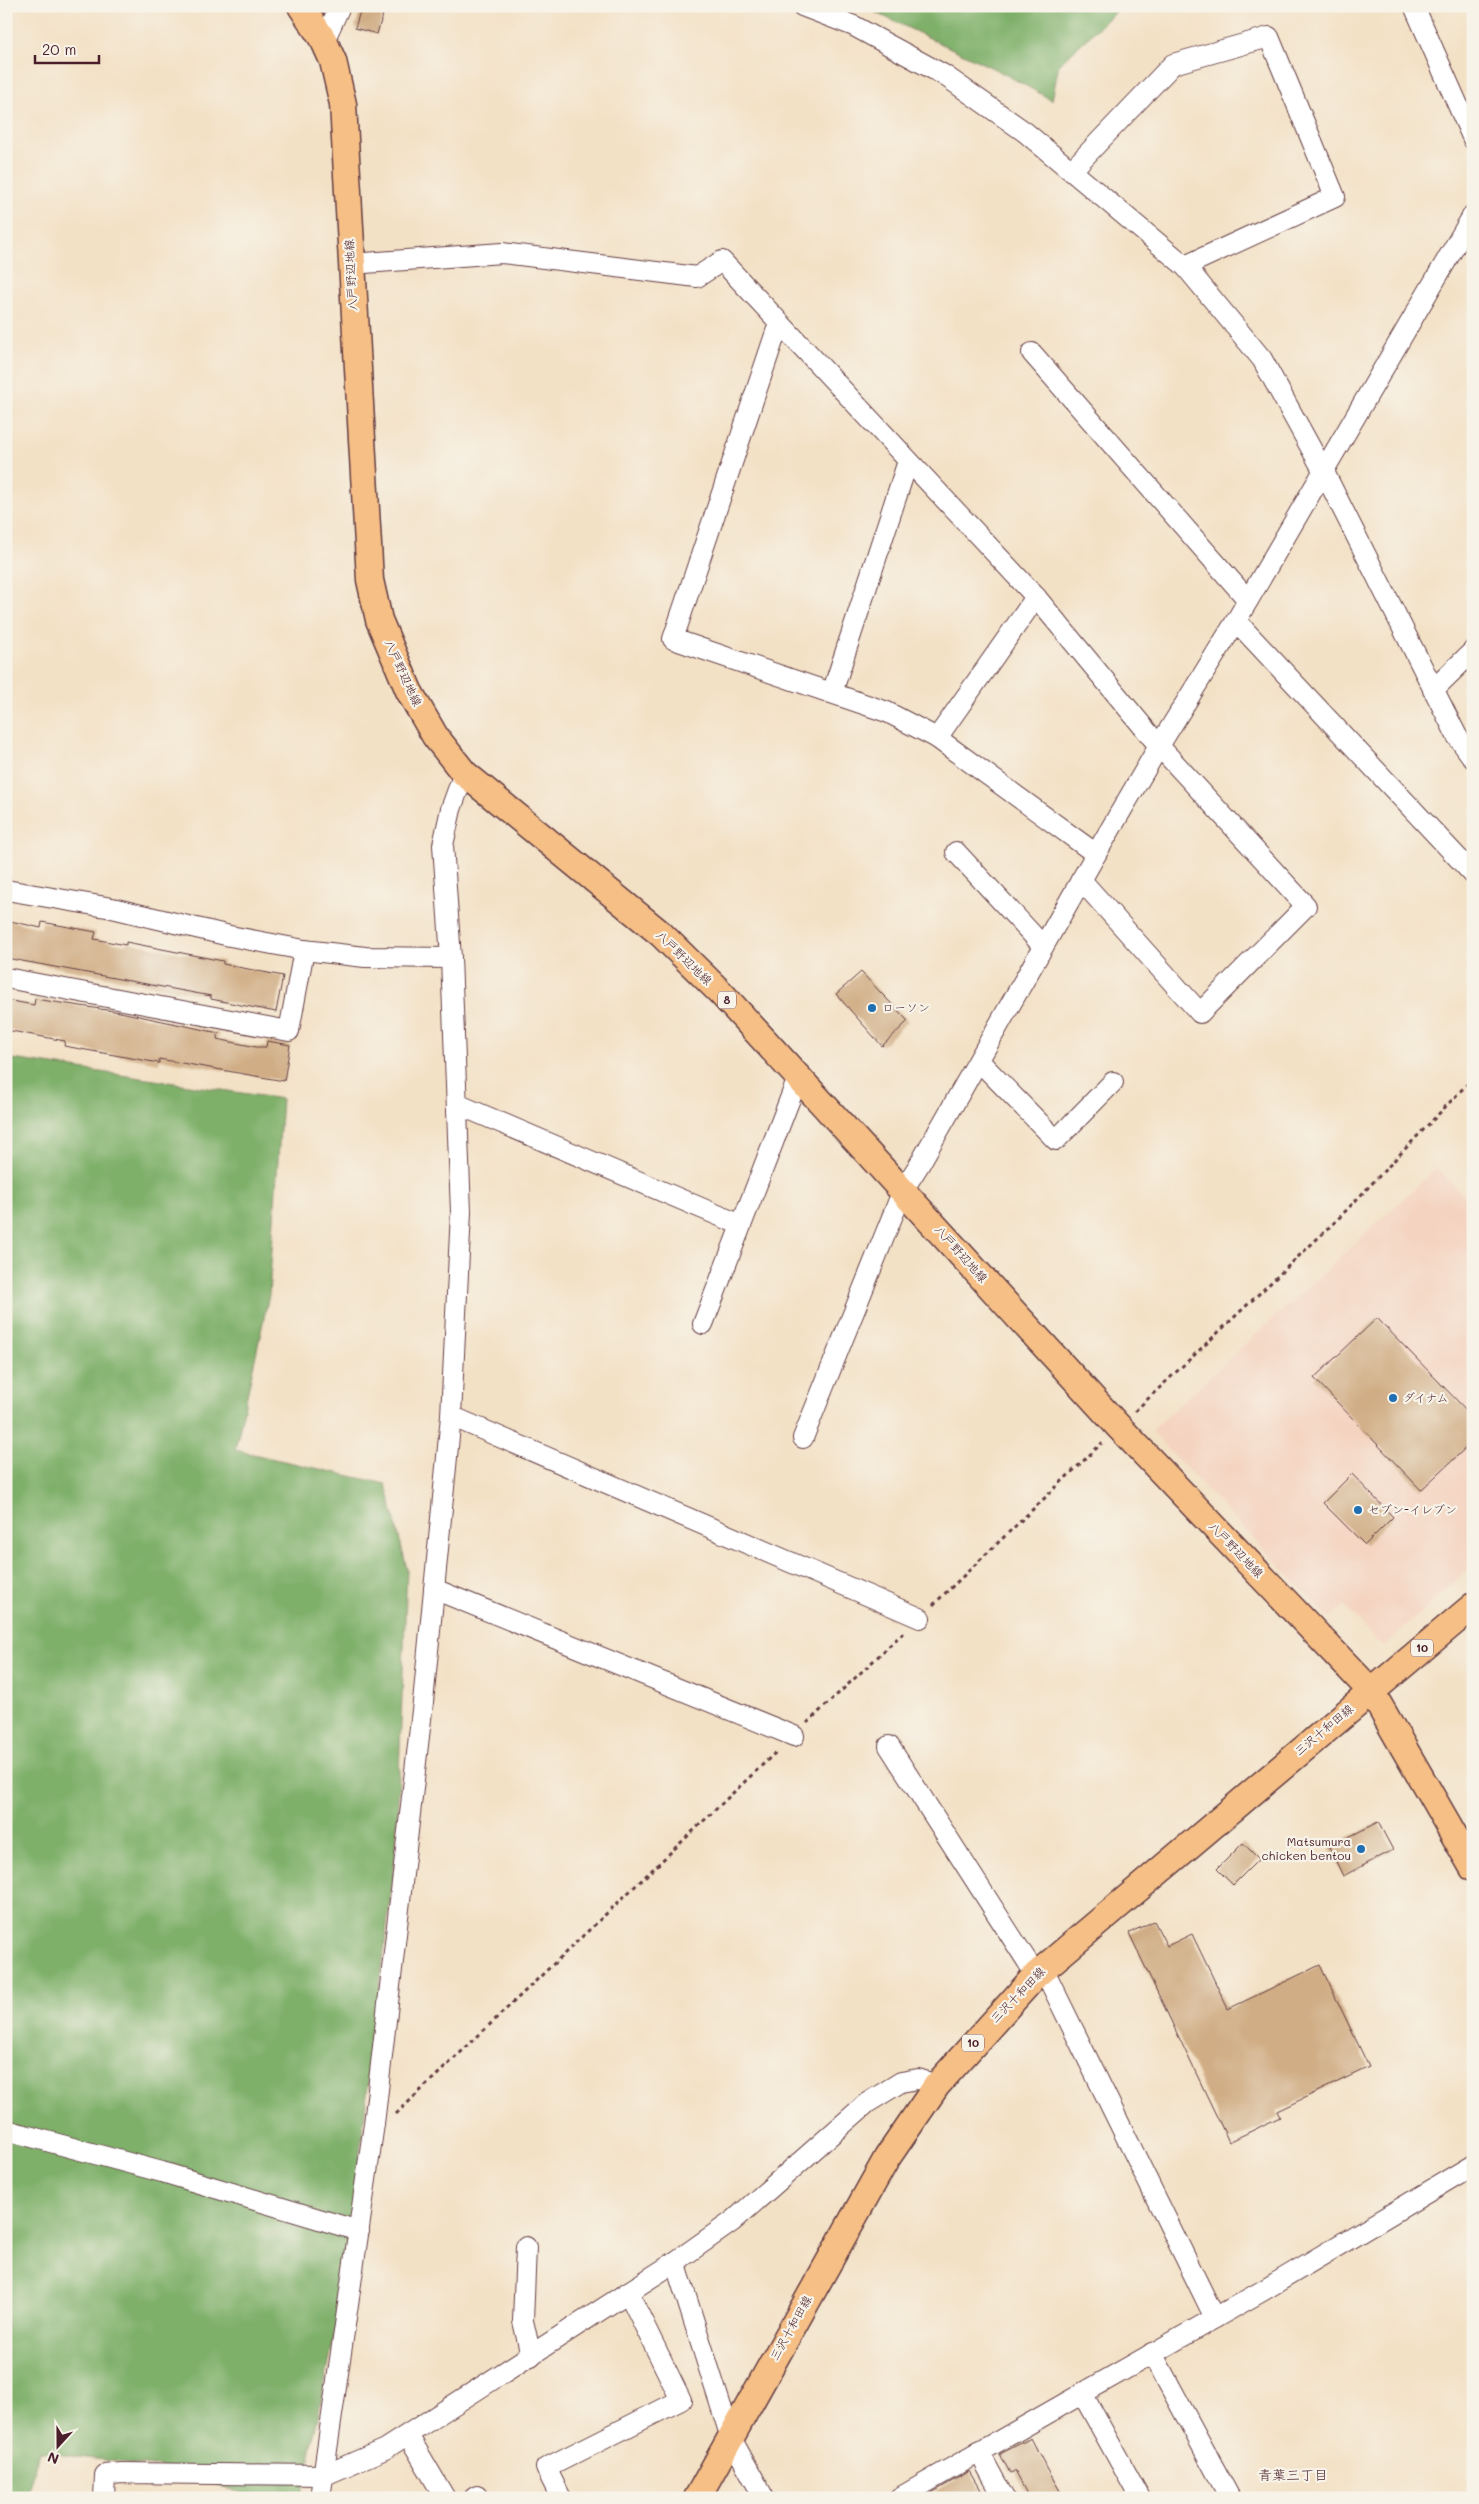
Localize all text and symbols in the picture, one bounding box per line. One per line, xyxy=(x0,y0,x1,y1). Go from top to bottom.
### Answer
scale bar xyxy=(35,32,99,64)
text: 20 m xyxy=(42,39,76,59)
street label: 八戸野辺地線 xyxy=(340,239,360,311)
street label: 八戸野辺地線 xyxy=(381,637,426,709)
street label: 八戸野辺地線 xyxy=(653,927,716,988)
road number: 8 xyxy=(718,992,736,1008)
place label: ローソン xyxy=(882,999,930,1015)
marker: ローソン xyxy=(866,1002,878,1014)
street label: 八戸野辺地線 xyxy=(932,1221,992,1285)
place label: ダイナム xyxy=(1403,1389,1449,1405)
marker: ダイナム xyxy=(1387,1392,1399,1404)
place label: セブン-イレブン xyxy=(1368,1501,1457,1517)
marker: セブン-イレブン xyxy=(1352,1504,1364,1516)
street label: 八戸野辺地線 xyxy=(1206,1518,1267,1581)
road number: 10 xyxy=(1411,1640,1433,1656)
street label: 三沢十和田線 xyxy=(1291,1700,1356,1759)
place label: Matsumura chicken bentou xyxy=(1261,1833,1351,1863)
marker: Matsumura chicken bentou xyxy=(1355,1843,1367,1855)
street label: 三沢十和田線 xyxy=(987,1963,1048,2026)
road number: 10 xyxy=(962,2035,984,2052)
street label: 三沢十和田線 xyxy=(766,2292,815,2363)
north arrow xyxy=(32,2422,82,2472)
text: N xyxy=(45,2448,62,2469)
district label: 青葉三丁目 xyxy=(1258,2465,1328,2484)

